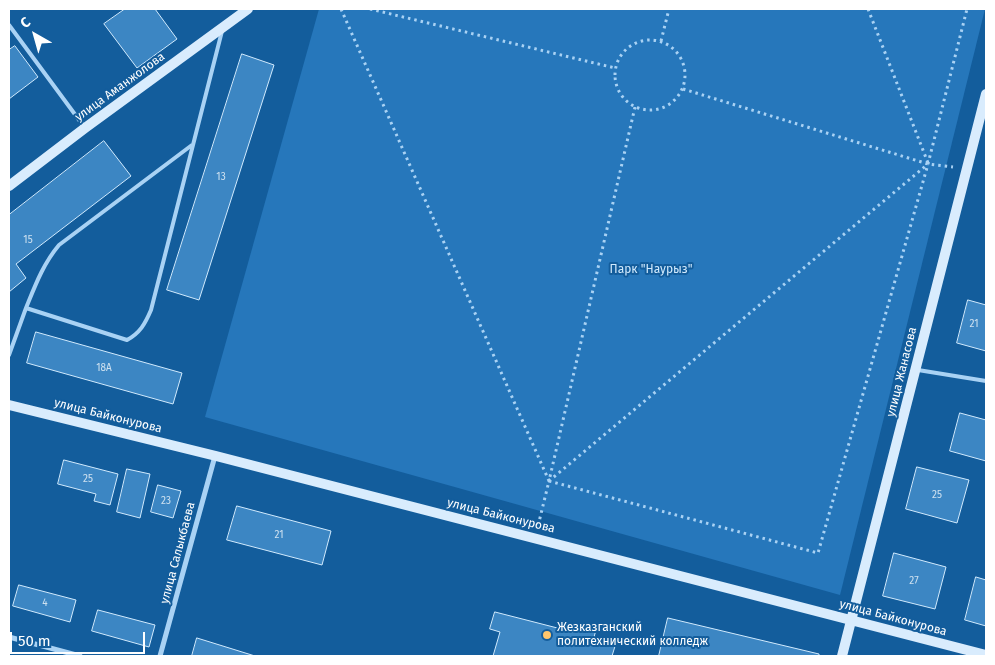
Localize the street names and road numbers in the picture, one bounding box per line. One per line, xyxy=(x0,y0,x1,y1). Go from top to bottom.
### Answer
street label: улица Аманжолова xyxy=(72,50,168,124)
street label: улица Жанасова xyxy=(884,326,920,418)
street label: улица Байконурова xyxy=(53,396,163,436)
street label: улица Байконурова xyxy=(446,496,556,536)
street label: улица Салыкбаева xyxy=(157,501,199,605)
street label: улица Байконурова xyxy=(838,597,948,639)

